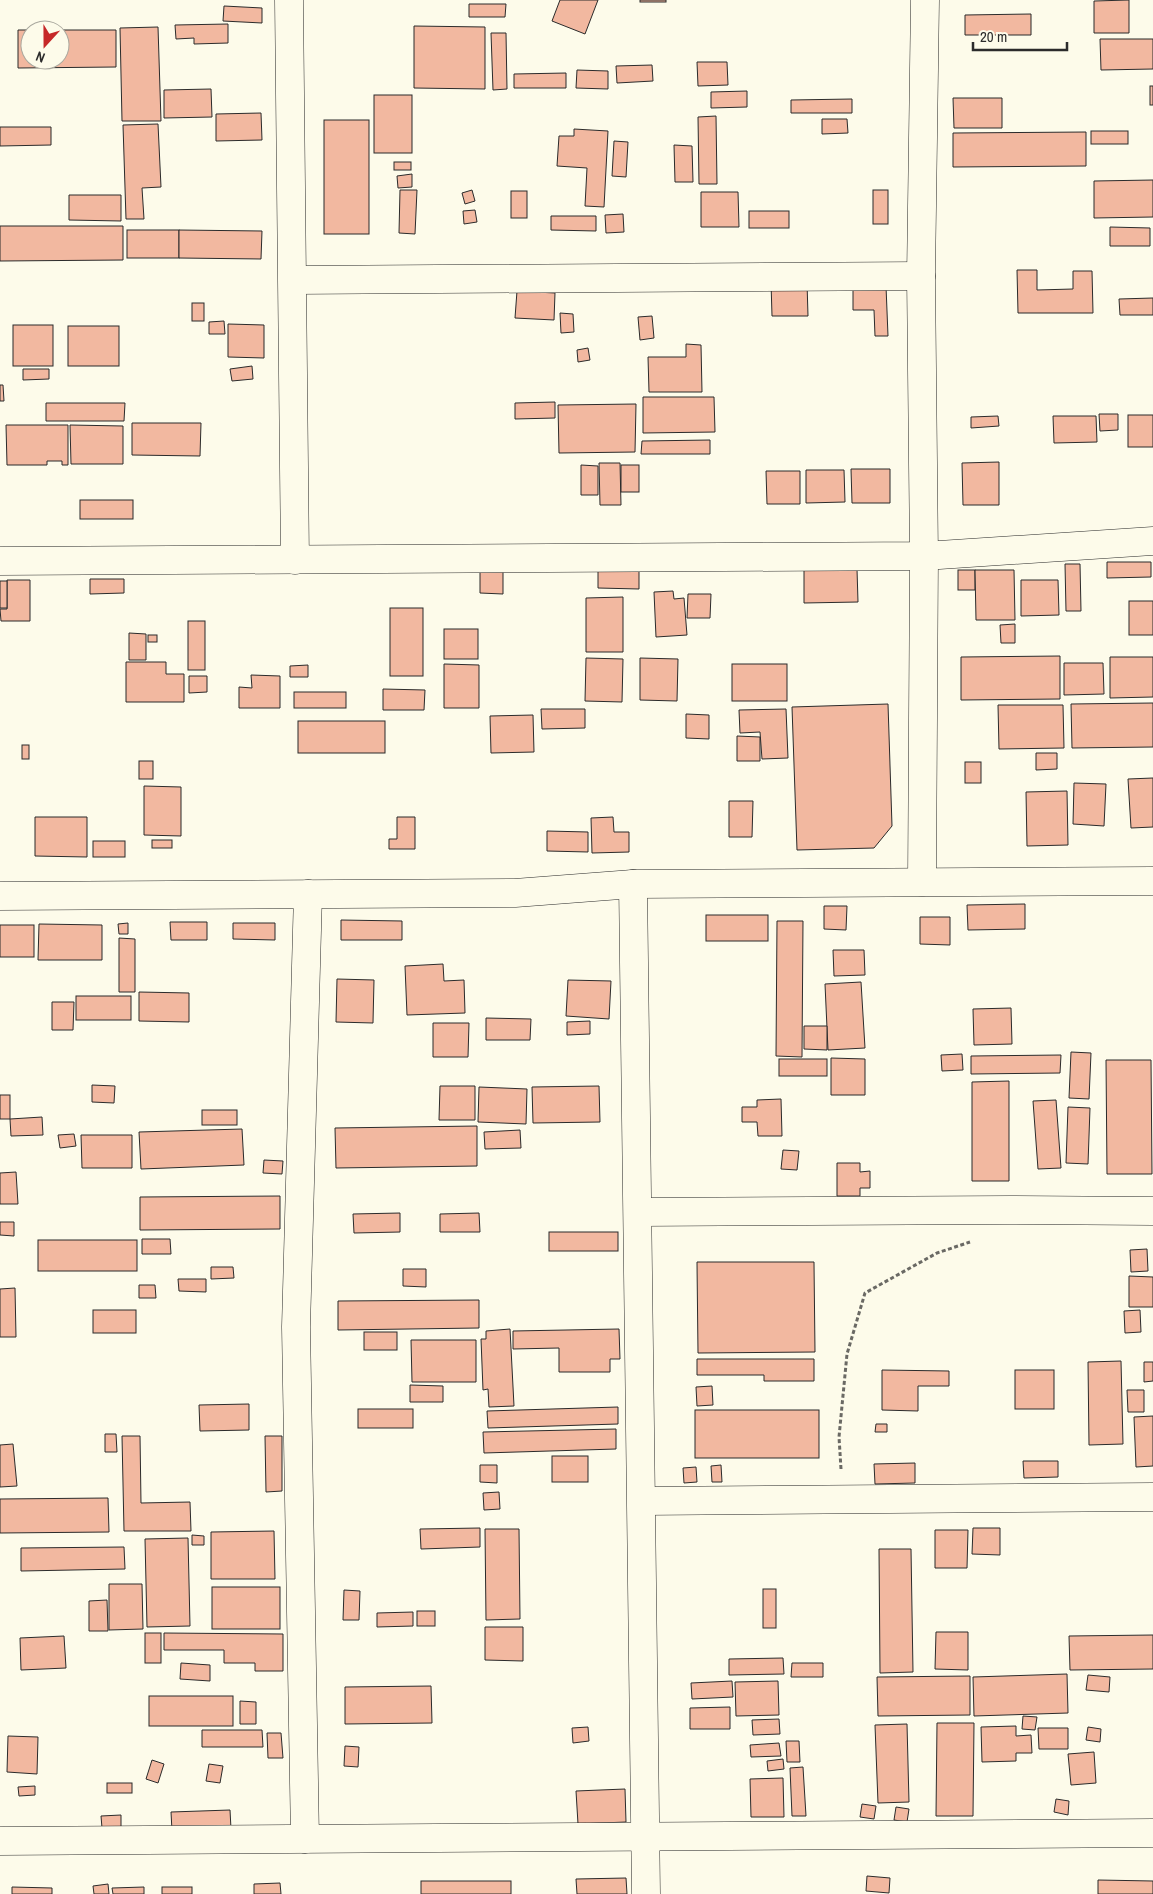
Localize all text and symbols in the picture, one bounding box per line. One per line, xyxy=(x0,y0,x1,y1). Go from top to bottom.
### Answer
north arrow xyxy=(20,20,70,70)
scale bar xyxy=(973,20,1067,52)
text: 20 m xyxy=(980,26,1007,47)
text: N xyxy=(33,47,47,67)

